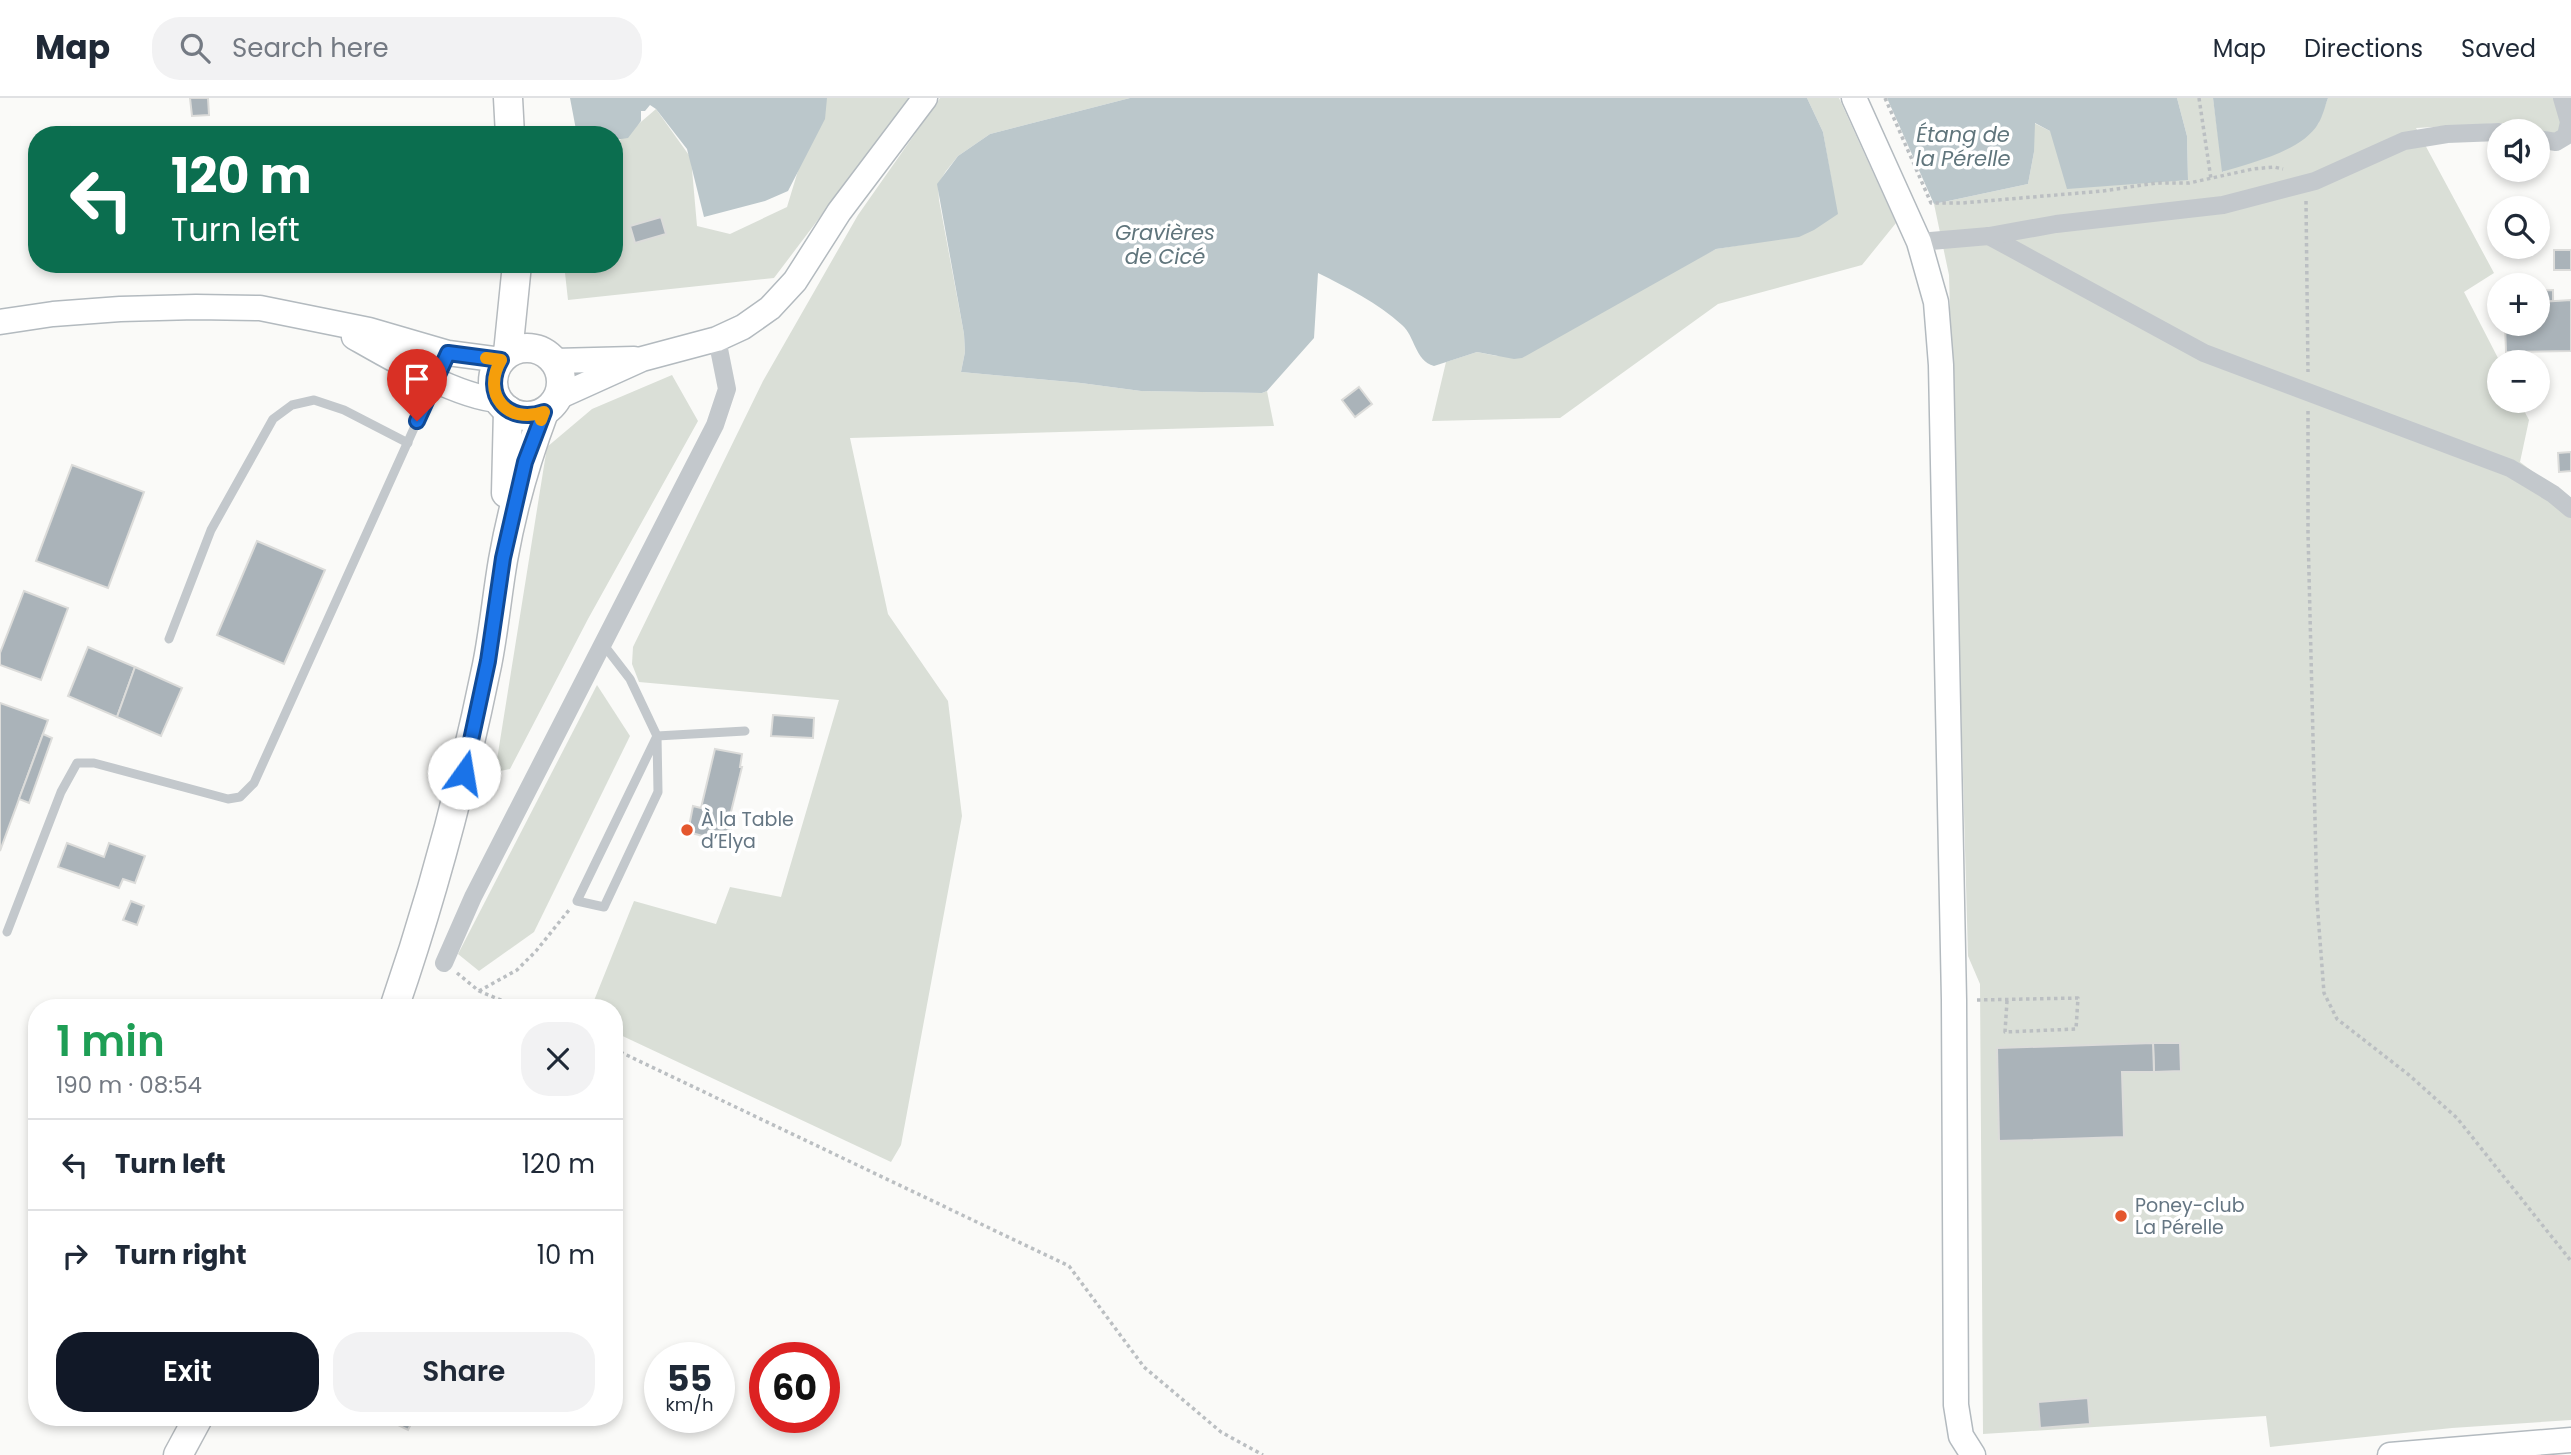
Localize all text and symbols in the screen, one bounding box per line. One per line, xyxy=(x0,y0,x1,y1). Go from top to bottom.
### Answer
search box xyxy=(152,17,642,80)
text: Map xyxy=(35,24,110,71)
icon: search xyxy=(176,29,214,67)
text: Search here xyxy=(232,30,389,66)
text: Map xyxy=(2213,32,2266,65)
text: Directions xyxy=(2304,32,2423,65)
text: Saved xyxy=(2461,32,2536,65)
map controls xyxy=(2487,119,2550,413)
button: sound xyxy=(2487,119,2550,182)
water label: Étang de la Pérelle xyxy=(1915,120,2011,173)
text: 120 m xyxy=(171,142,312,210)
icon: left xyxy=(56,154,147,245)
button: search xyxy=(2487,196,2550,259)
text: Turn left xyxy=(171,207,300,252)
water label: Gravières de Cicé xyxy=(1115,218,1215,271)
button: + xyxy=(2487,273,2550,336)
pin xyxy=(387,349,447,421)
button: − xyxy=(2487,350,2550,413)
icon: arrive xyxy=(398,360,436,398)
position arrow xyxy=(427,736,501,810)
place label: À la Table d’Elya xyxy=(701,806,794,855)
marker: À la Table d’Elya xyxy=(679,822,695,838)
text: 1 min xyxy=(56,1012,165,1071)
button: close xyxy=(521,1022,595,1096)
text: 190 m · 08:54 xyxy=(56,1069,202,1101)
icon: left xyxy=(56,1146,94,1184)
text: Turn left xyxy=(115,1146,226,1182)
text: 120 m xyxy=(522,1146,595,1182)
place label: Poney-club La Pérelle xyxy=(2135,1192,2245,1241)
marker: Poney-club La Pérelle xyxy=(2113,1208,2129,1224)
icon: right xyxy=(56,1237,94,1275)
text: Turn right xyxy=(115,1237,247,1273)
text: 10 m xyxy=(537,1237,595,1273)
button: Exit xyxy=(56,1332,319,1412)
button: Share xyxy=(333,1332,595,1412)
speed limit sign: 60 xyxy=(749,1342,840,1433)
text: 55 xyxy=(667,1354,712,1403)
text: km/h xyxy=(666,1392,713,1417)

